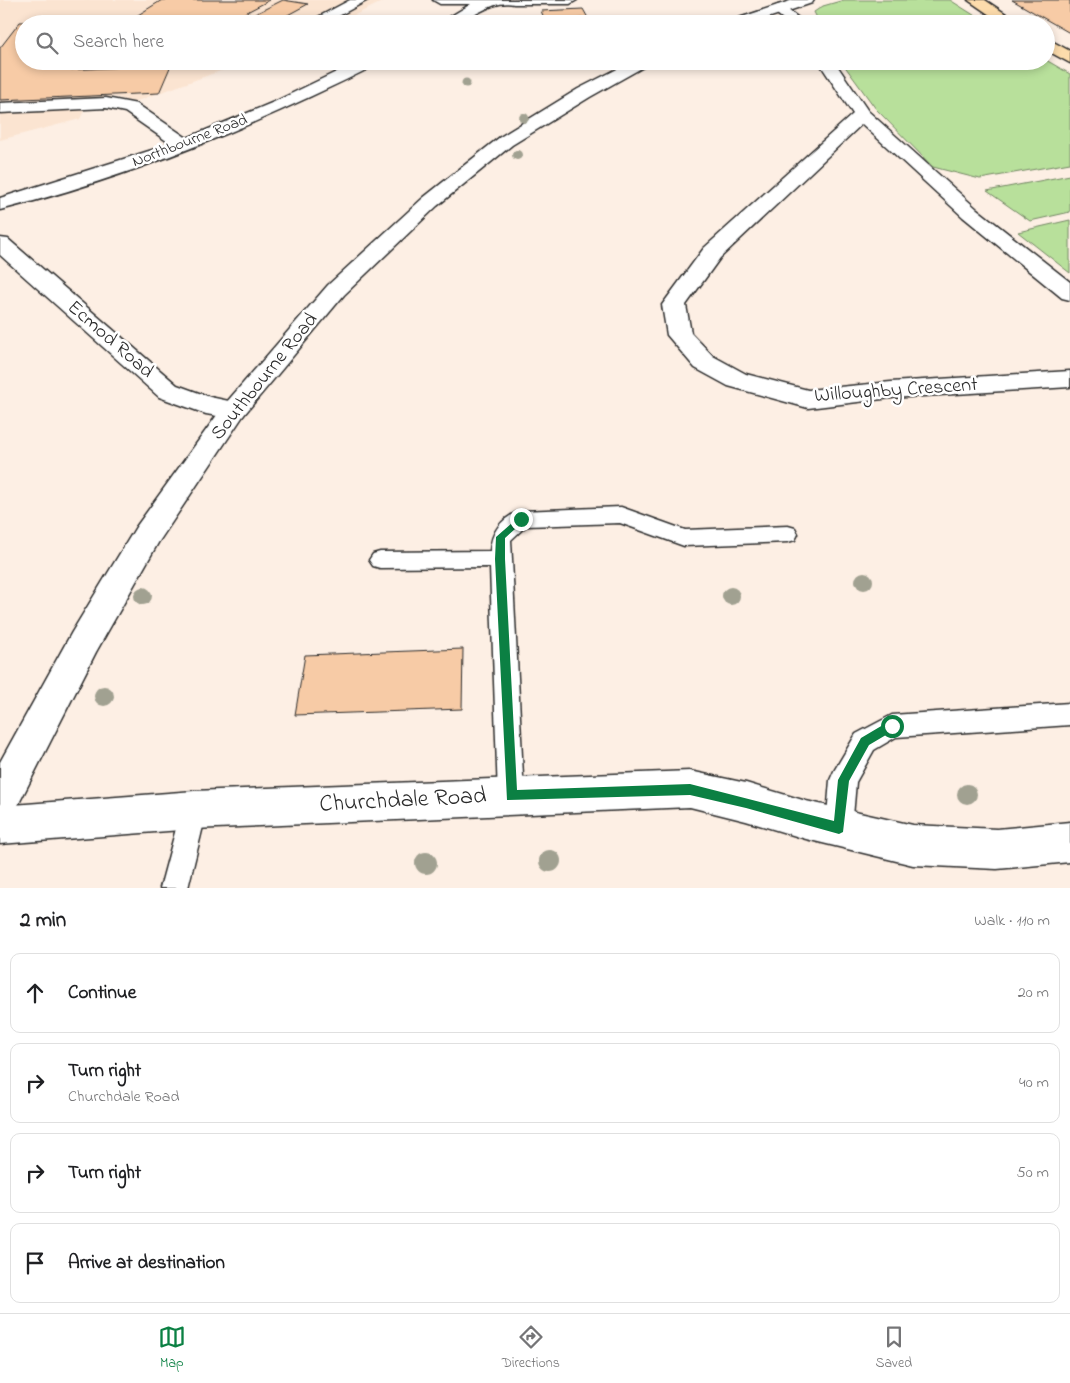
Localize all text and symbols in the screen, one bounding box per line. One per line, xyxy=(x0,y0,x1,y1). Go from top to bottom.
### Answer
search box xyxy=(15,15,1055,70)
icon: search xyxy=(33,29,61,57)
text: Search here xyxy=(73,29,164,56)
street label: Northbourne Road xyxy=(129,108,251,174)
street label: Ecmod Road xyxy=(60,294,160,386)
street label: Southbourne Road xyxy=(204,307,326,447)
street label: Willoughby Crescent xyxy=(813,371,979,412)
route end xyxy=(510,508,533,531)
route start xyxy=(881,715,904,738)
street label: Churchdale Road xyxy=(319,779,488,823)
text: 2 min xyxy=(20,906,66,936)
text: Walk · 110 m xyxy=(974,909,1050,933)
icon: ahead xyxy=(21,979,49,1007)
text: Continue xyxy=(68,980,136,1007)
text: 20 m xyxy=(1018,981,1049,1005)
text: Turn right xyxy=(68,1058,141,1085)
icon: right xyxy=(21,1069,49,1097)
text: 40 m xyxy=(1019,1071,1049,1095)
text: Churchdale Road xyxy=(68,1085,179,1109)
icon: right xyxy=(21,1159,49,1187)
text: Turn right xyxy=(68,1160,141,1187)
text: 50 m xyxy=(1017,1161,1049,1185)
icon: arrive xyxy=(21,1249,49,1277)
text: Arrive at destination xyxy=(68,1250,225,1277)
tab: Map xyxy=(158,1323,186,1374)
tab: Directions xyxy=(502,1323,560,1374)
tab: Saved xyxy=(876,1323,912,1374)

